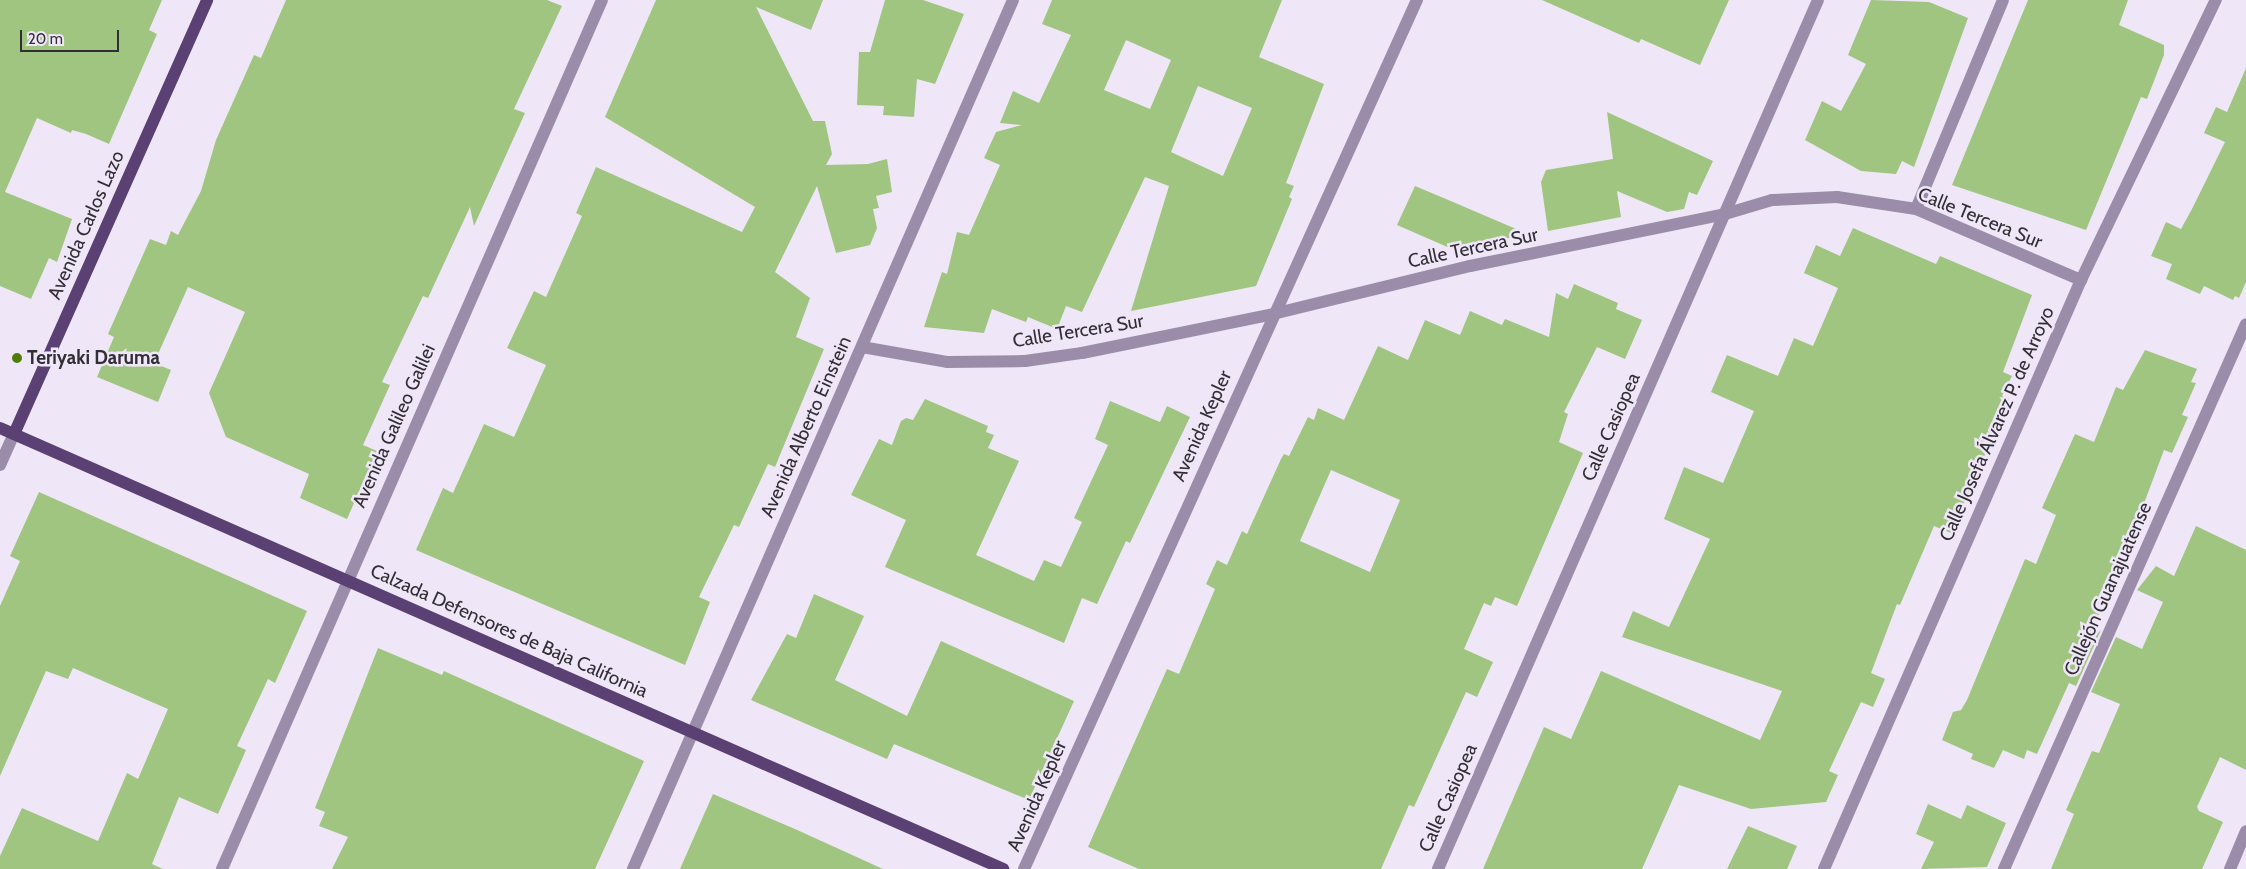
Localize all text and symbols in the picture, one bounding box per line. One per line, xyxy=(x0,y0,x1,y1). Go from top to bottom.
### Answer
scale bar xyxy=(22,20,121,52)
text: 20 m xyxy=(28,30,63,48)
street label: Avenida Carlos Lazo xyxy=(43,147,129,303)
street label: Calle Tercera Sur xyxy=(1914,183,2046,253)
street label: Calle Tercera Sur xyxy=(1406,223,1540,273)
street label: Calle Josefa Álvarez P. de Arroyo xyxy=(1935,303,2059,545)
street label: Calle Tercera Sur xyxy=(1011,309,1145,353)
street label: Avenida Alberto Einstein xyxy=(756,333,856,521)
street label: Avenida Galileo Galilei xyxy=(348,341,440,511)
place label: Teriyaki Daruma xyxy=(27,347,160,369)
marker: Teriyaki Daruma xyxy=(11,352,23,364)
street label: Avenida Kepler xyxy=(1167,367,1237,485)
street label: Calle Casiopea xyxy=(1577,369,1645,485)
street label: Callejón Guanajuatense xyxy=(2059,499,2157,679)
street label: Calzada Defensores de Baja California xyxy=(367,559,651,703)
street label: Avenida Kepler xyxy=(1002,737,1072,855)
street label: Calle Casiopea xyxy=(1414,740,1482,856)

